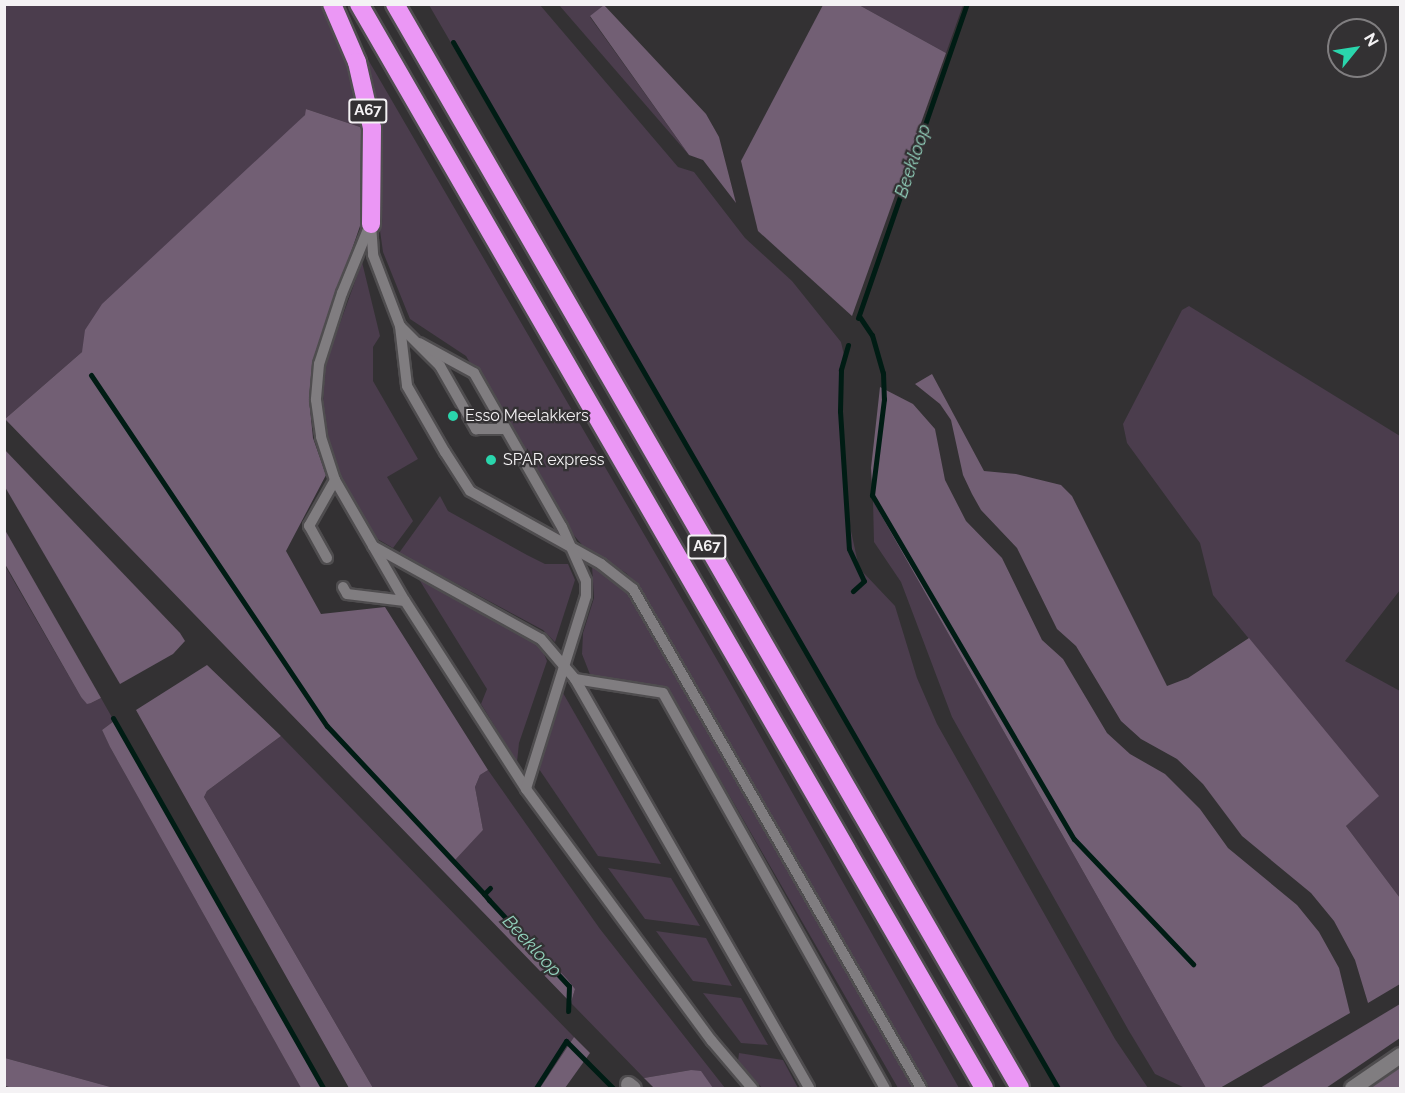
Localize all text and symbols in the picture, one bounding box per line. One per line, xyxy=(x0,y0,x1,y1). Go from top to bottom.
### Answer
north arrow xyxy=(1327,18,1387,78)
text: N xyxy=(1360,30,1383,50)
road number: A67 xyxy=(347,99,389,123)
water label: Beekloop xyxy=(890,121,936,201)
place label: Esso Meelakkers xyxy=(465,406,589,426)
marker: Esso Meelakkers xyxy=(446,409,460,423)
place label: SPAR express xyxy=(503,450,604,470)
marker: SPAR express xyxy=(484,453,498,467)
road number: A67 xyxy=(686,535,728,559)
water label: Beekloop xyxy=(498,911,566,981)

